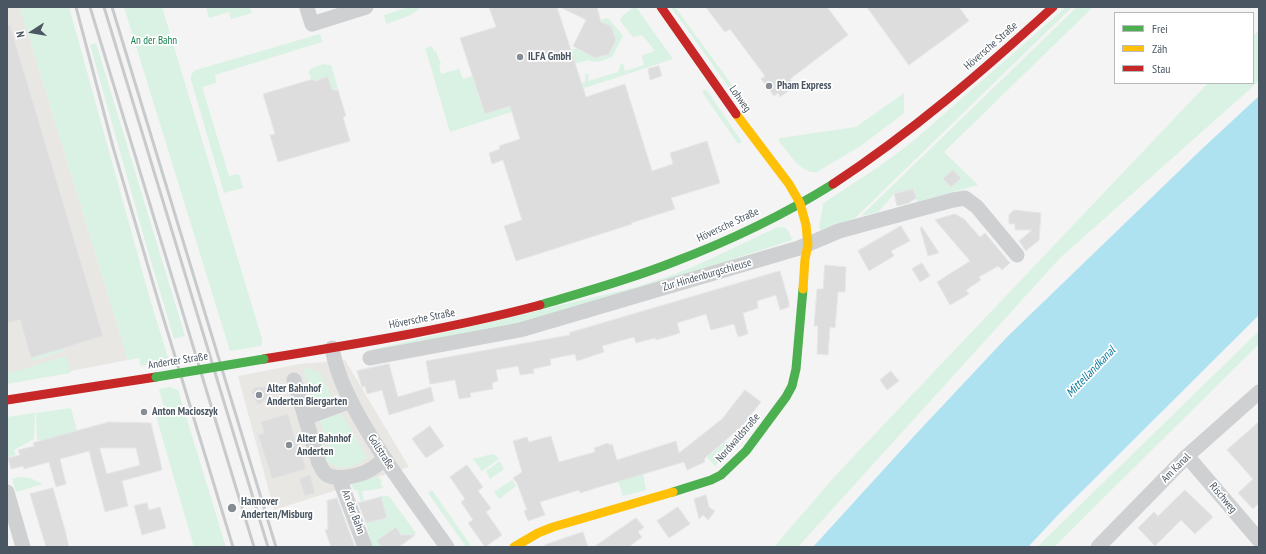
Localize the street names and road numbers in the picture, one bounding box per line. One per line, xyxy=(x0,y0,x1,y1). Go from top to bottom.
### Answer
street label: Höversche Straße xyxy=(961,19,1021,73)
street label: Lohweg xyxy=(726,83,754,115)
street label: Höversche Straße xyxy=(695,205,761,245)
street label: Zur Hindenburgschleuse xyxy=(661,256,753,294)
street label: Höversche Straße xyxy=(388,306,456,332)
street label: Anderter Straße xyxy=(147,350,209,372)
street label: Nordwaldstraße xyxy=(713,411,763,465)
street label: Gollstraße xyxy=(365,432,397,472)
street label: Am Kanal xyxy=(1159,451,1193,485)
street label: Rischweg xyxy=(1206,480,1240,516)
street label: An der Bahn xyxy=(339,488,367,536)

